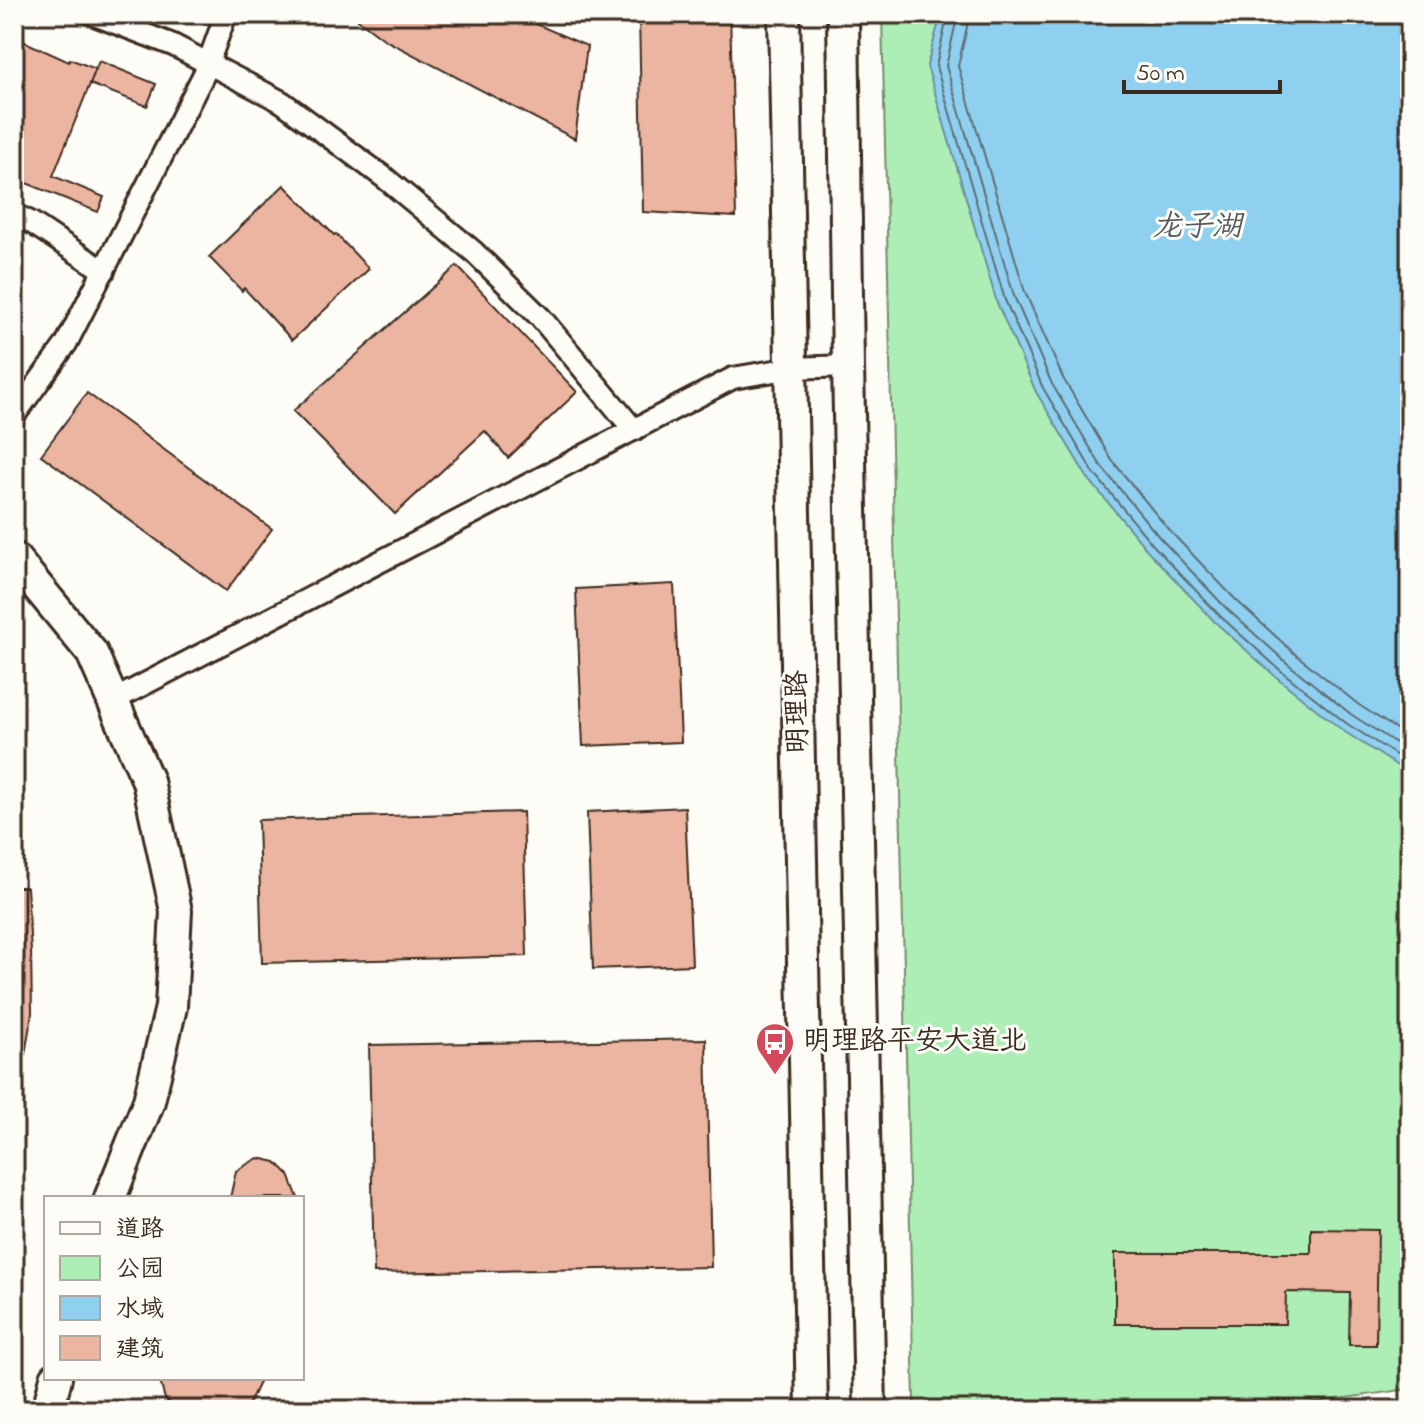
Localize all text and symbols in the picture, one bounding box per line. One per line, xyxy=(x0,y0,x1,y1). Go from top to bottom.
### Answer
scale bar xyxy=(1124,44,1280,94)
text: 50 m xyxy=(1136,57,1185,92)
water label: 龙子湖 xyxy=(1152,206,1245,250)
street label: 明理路 xyxy=(778,670,820,754)
bus stop icon: 明理路平安大道北 xyxy=(754,1021,796,1076)
place label: 明理路平安大道北 xyxy=(803,1022,1027,1063)
legend xyxy=(44,1196,304,1380)
text: 道路 xyxy=(116,1213,164,1248)
text: 公园 xyxy=(116,1253,164,1288)
text: 水域 xyxy=(116,1293,164,1328)
text: 建筑 xyxy=(116,1333,164,1368)

